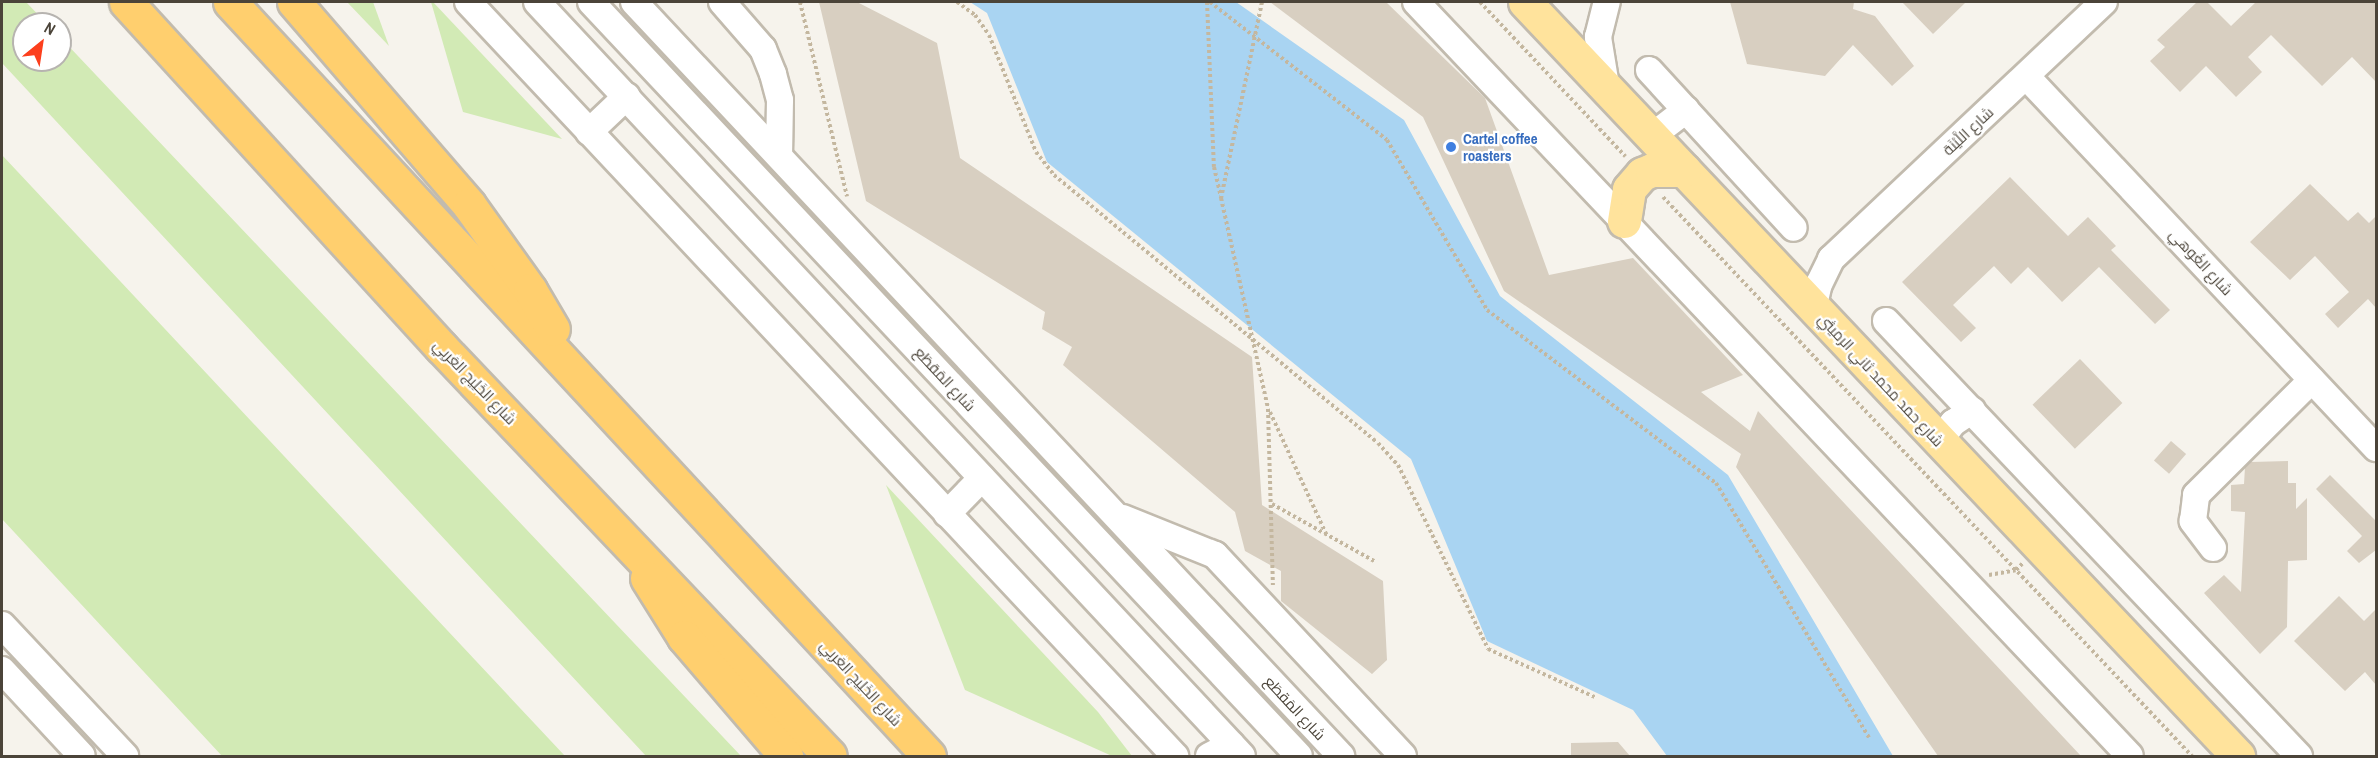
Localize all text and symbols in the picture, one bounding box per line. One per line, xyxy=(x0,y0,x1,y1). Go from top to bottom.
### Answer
north arrow xyxy=(12,12,72,72)
text: N xyxy=(40,16,60,40)
street label: شارع اللَّيْنَة xyxy=(1939,103,1997,159)
place label: Cartel coffee roasters xyxy=(1463,129,1538,164)
marker: Cartel coffee roasters xyxy=(1444,140,1458,154)
street label: شارع الغُوهي xyxy=(2166,225,2236,299)
street label: شارع حمد محمد ثاني الرميثي xyxy=(1815,310,1947,450)
street label: شارع الخَلِيج العَربِي xyxy=(430,336,520,428)
street label: شارع المَقطَع xyxy=(911,343,979,415)
street label: شارع الخَلِيج العَربِي xyxy=(817,636,905,730)
street label: شارع المَقطَع xyxy=(1261,672,1329,744)

